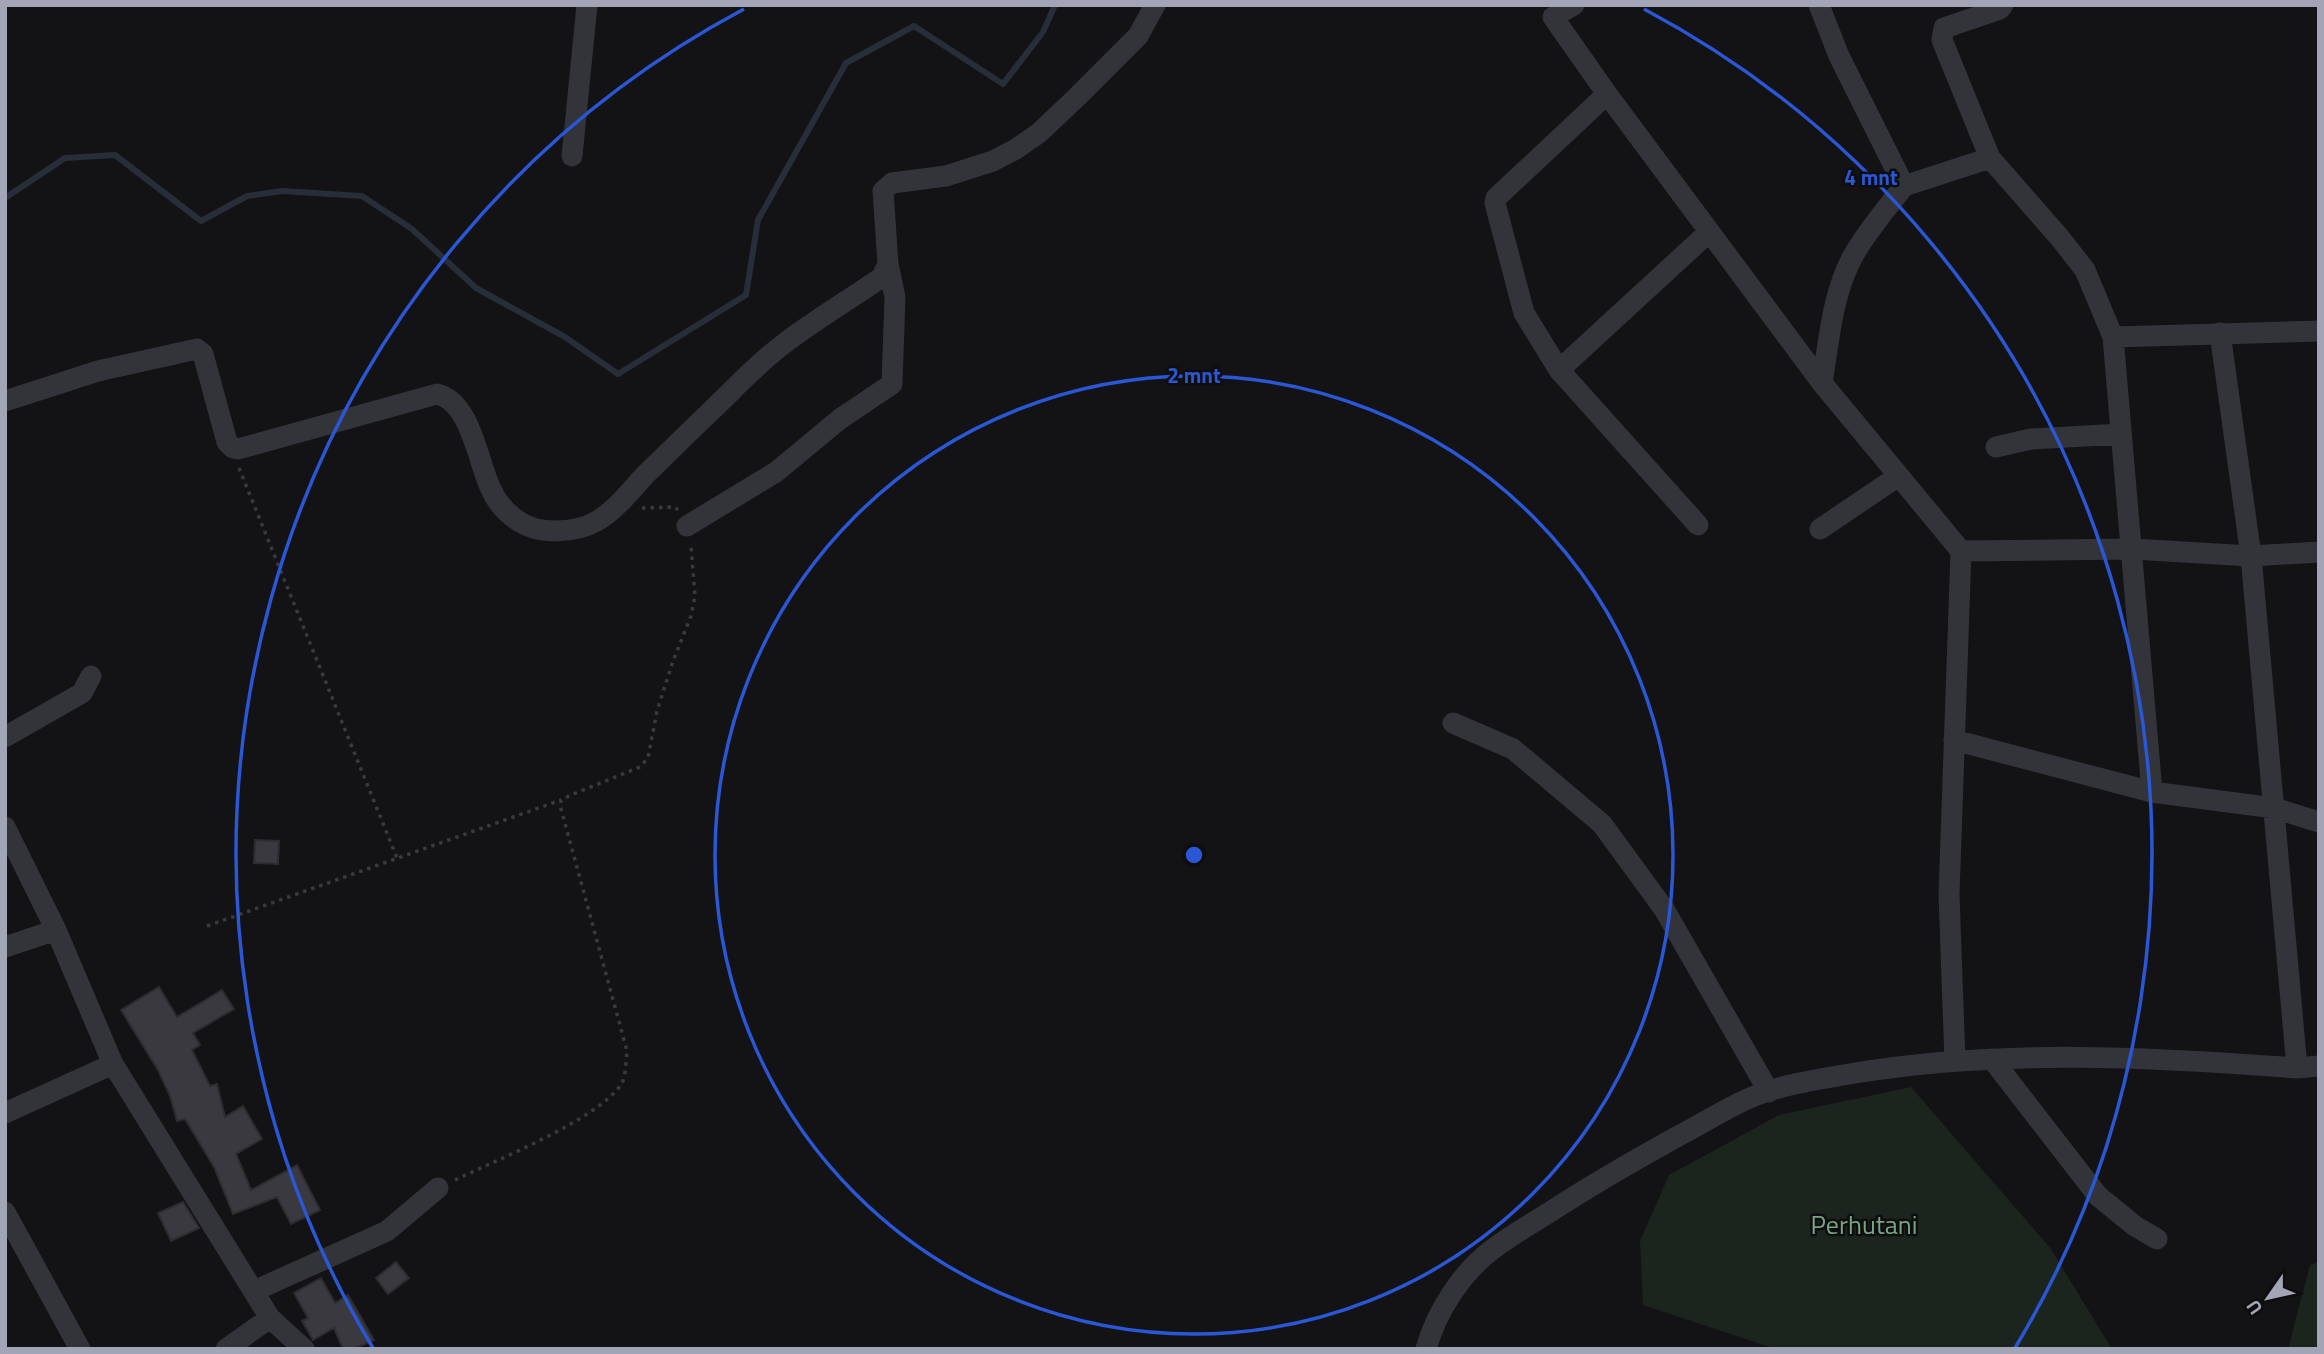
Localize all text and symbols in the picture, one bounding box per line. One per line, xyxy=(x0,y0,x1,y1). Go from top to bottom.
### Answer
text: 4 mnt xyxy=(1844,161,1898,193)
text: 2 mnt xyxy=(1167,359,1221,391)
centre of rings xyxy=(1182,843,1206,867)
park label: Perhutani xyxy=(1810,1205,1918,1244)
north arrow xyxy=(2233,1263,2303,1333)
text: U xyxy=(2238,1295,2269,1321)

